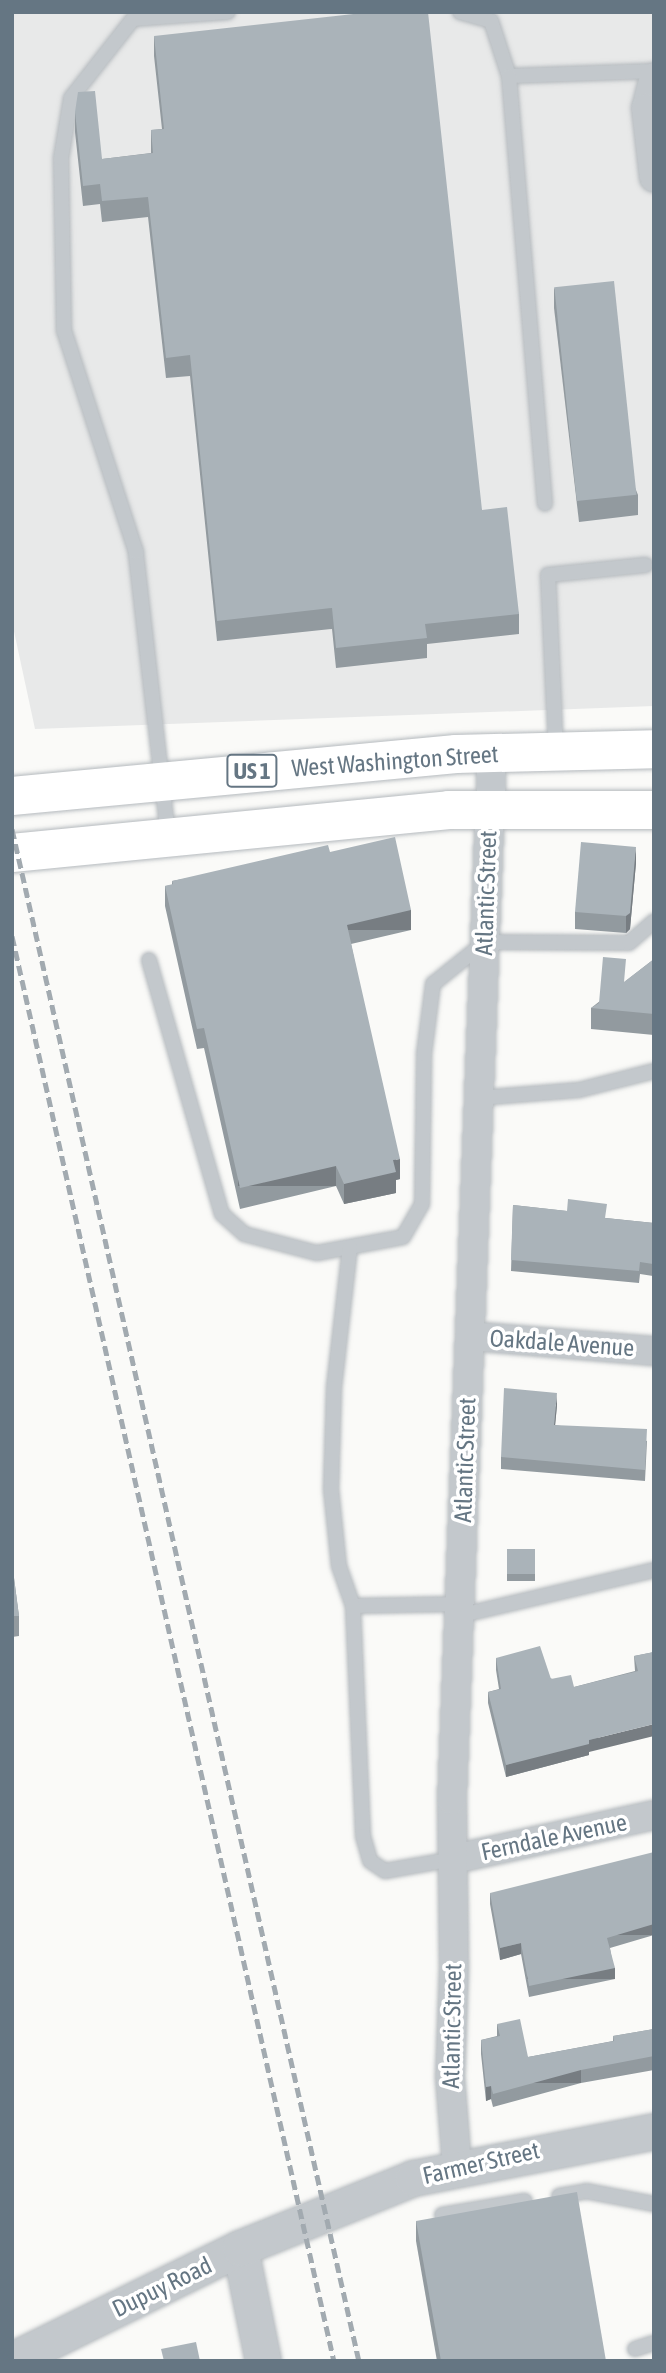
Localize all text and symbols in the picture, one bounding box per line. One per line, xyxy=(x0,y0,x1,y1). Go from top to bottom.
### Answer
street label: West Washington Street xyxy=(291,739,499,783)
road number: US 1 xyxy=(226,751,278,790)
street label: Atlantic Street xyxy=(469,830,503,956)
street label: Oakdale Avenue xyxy=(489,1324,635,1362)
street label: Atlantic Street xyxy=(448,1397,482,1523)
street label: Ferndale Avenue xyxy=(479,1808,629,1866)
street label: Atlantic Street xyxy=(437,1963,467,2089)
street label: Farmer Street xyxy=(420,2136,542,2190)
street label: Dupuy Road xyxy=(108,2251,216,2323)

